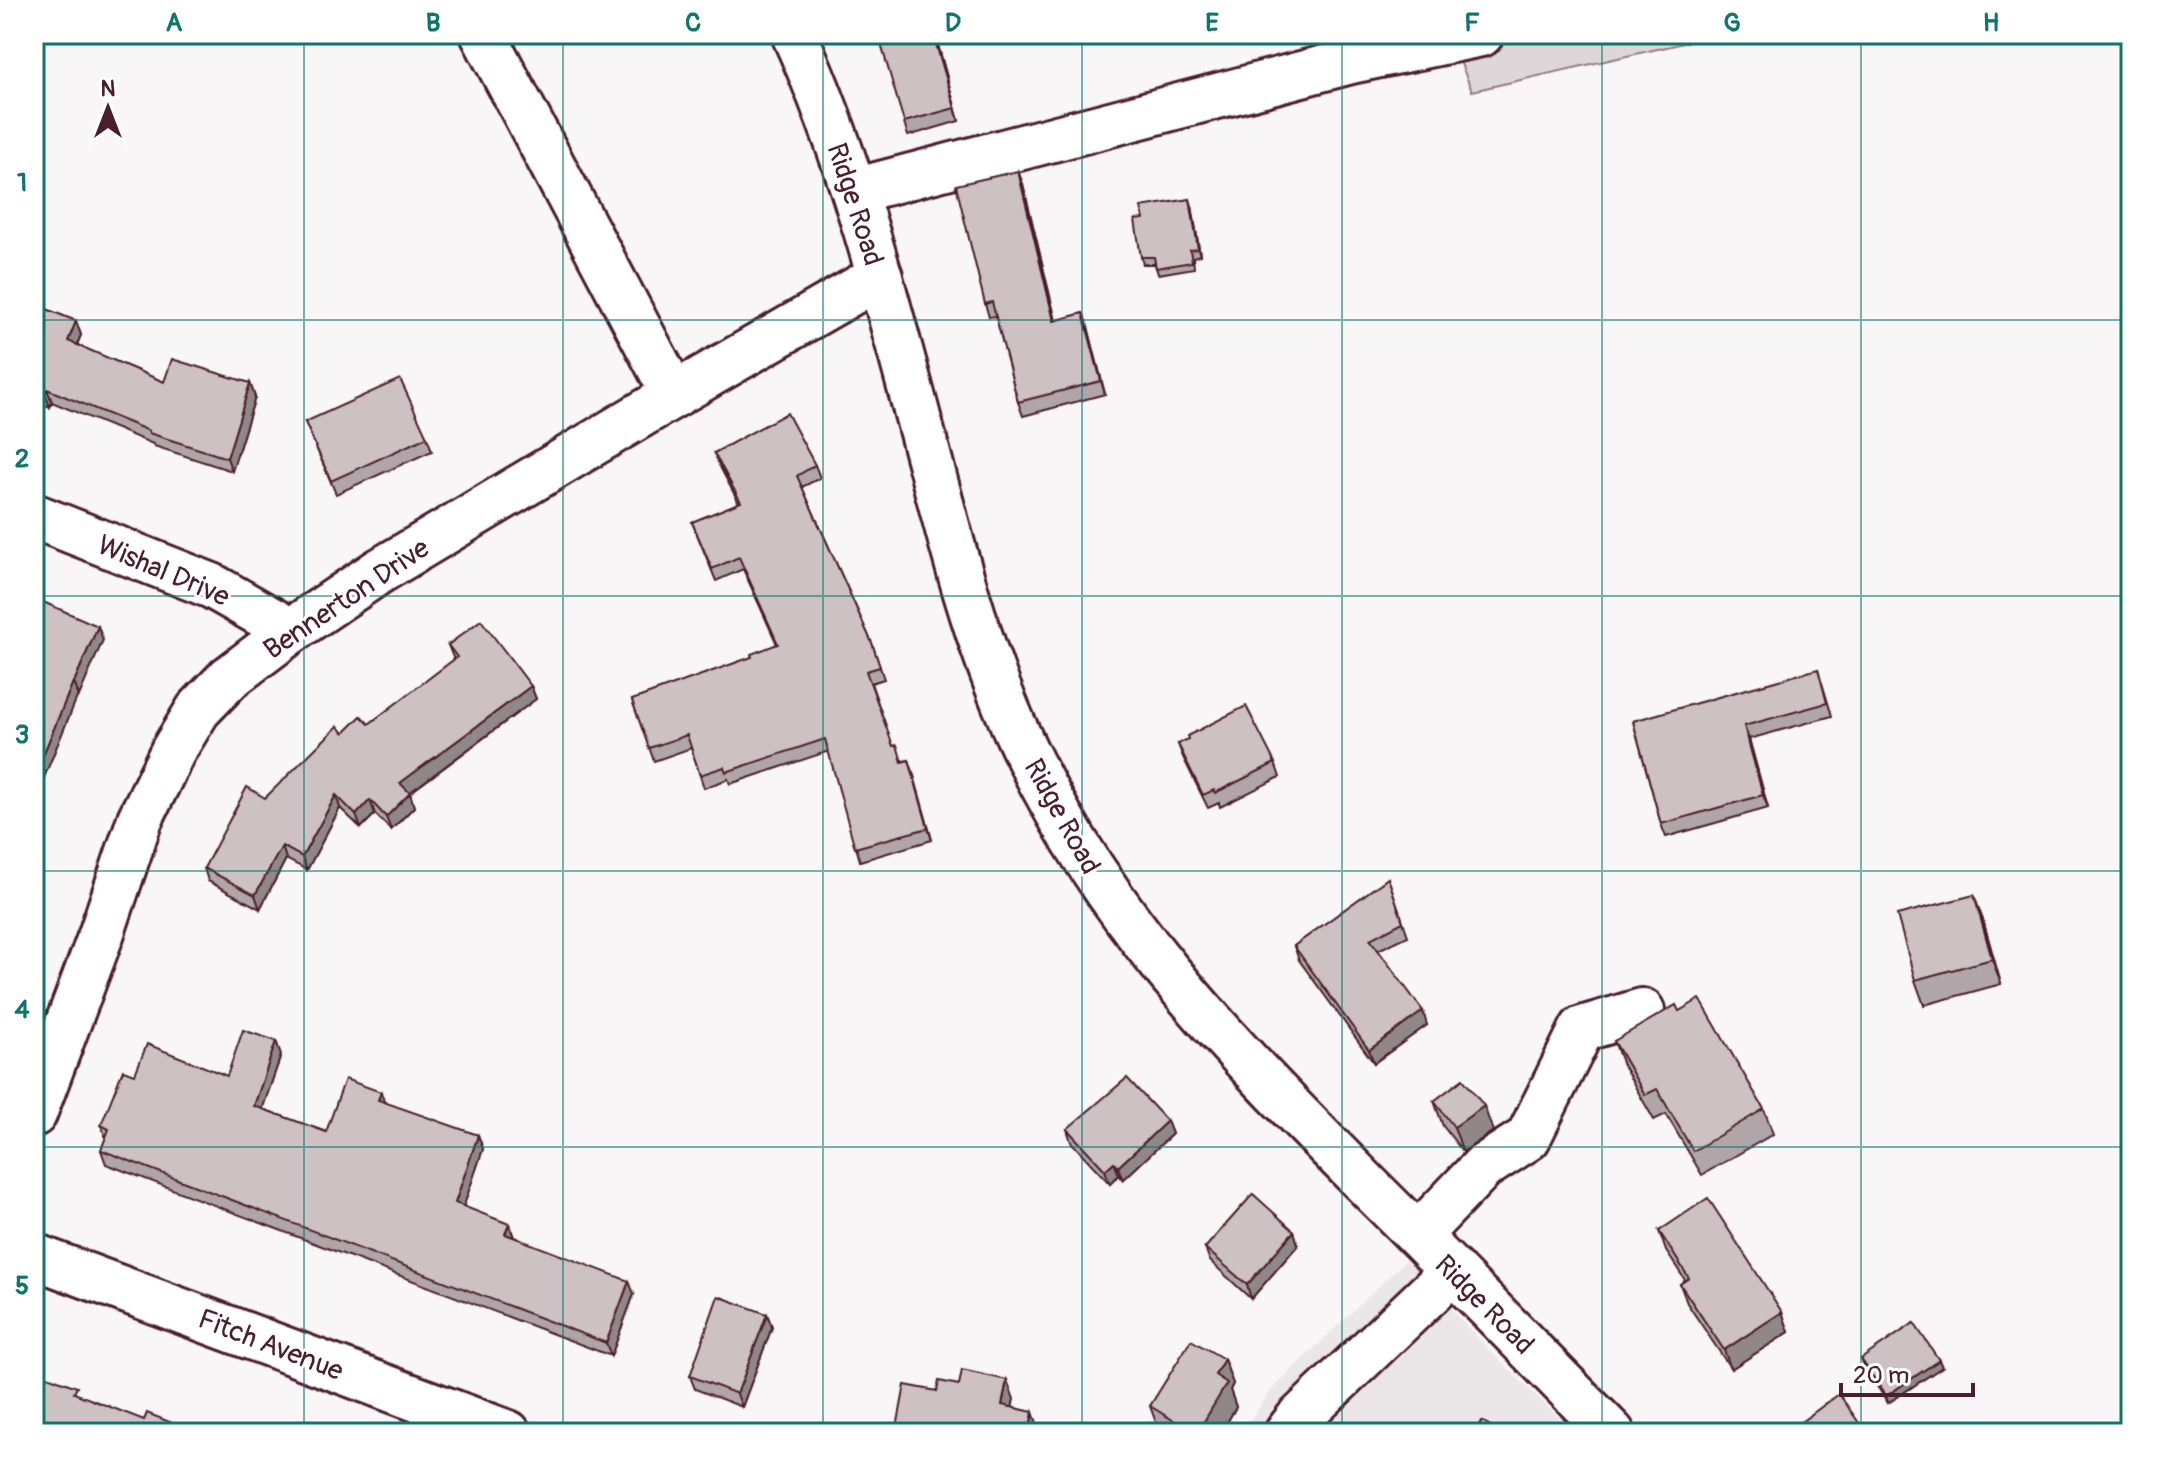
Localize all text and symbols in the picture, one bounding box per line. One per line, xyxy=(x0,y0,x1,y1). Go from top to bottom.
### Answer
text: A xyxy=(166,7,183,39)
text: B xyxy=(426,7,440,39)
text: C xyxy=(685,7,701,39)
text: D xyxy=(945,7,961,39)
text: E xyxy=(1205,7,1219,39)
text: F xyxy=(1464,7,1480,39)
text: G xyxy=(1723,7,1741,39)
text: H xyxy=(1983,7,1999,39)
north arrow xyxy=(68,68,148,148)
text: N xyxy=(101,75,116,103)
street label: Ridge Road xyxy=(818,139,891,270)
text: 1 xyxy=(17,167,27,199)
text: 2 xyxy=(15,443,29,475)
street label: Wishal Drive xyxy=(92,528,235,615)
street label: Bennerton Drive xyxy=(257,531,437,668)
text: 3 xyxy=(15,719,29,751)
street label: Ridge Road xyxy=(1016,753,1108,881)
text: 4 xyxy=(14,994,30,1026)
street label: Ridge Road xyxy=(1427,1248,1541,1362)
text: 5 xyxy=(15,1270,29,1302)
street label: Fitch Avenue xyxy=(193,1302,348,1389)
scale bar xyxy=(1841,1347,1973,1397)
text: 20 m xyxy=(1853,1361,1909,1390)

